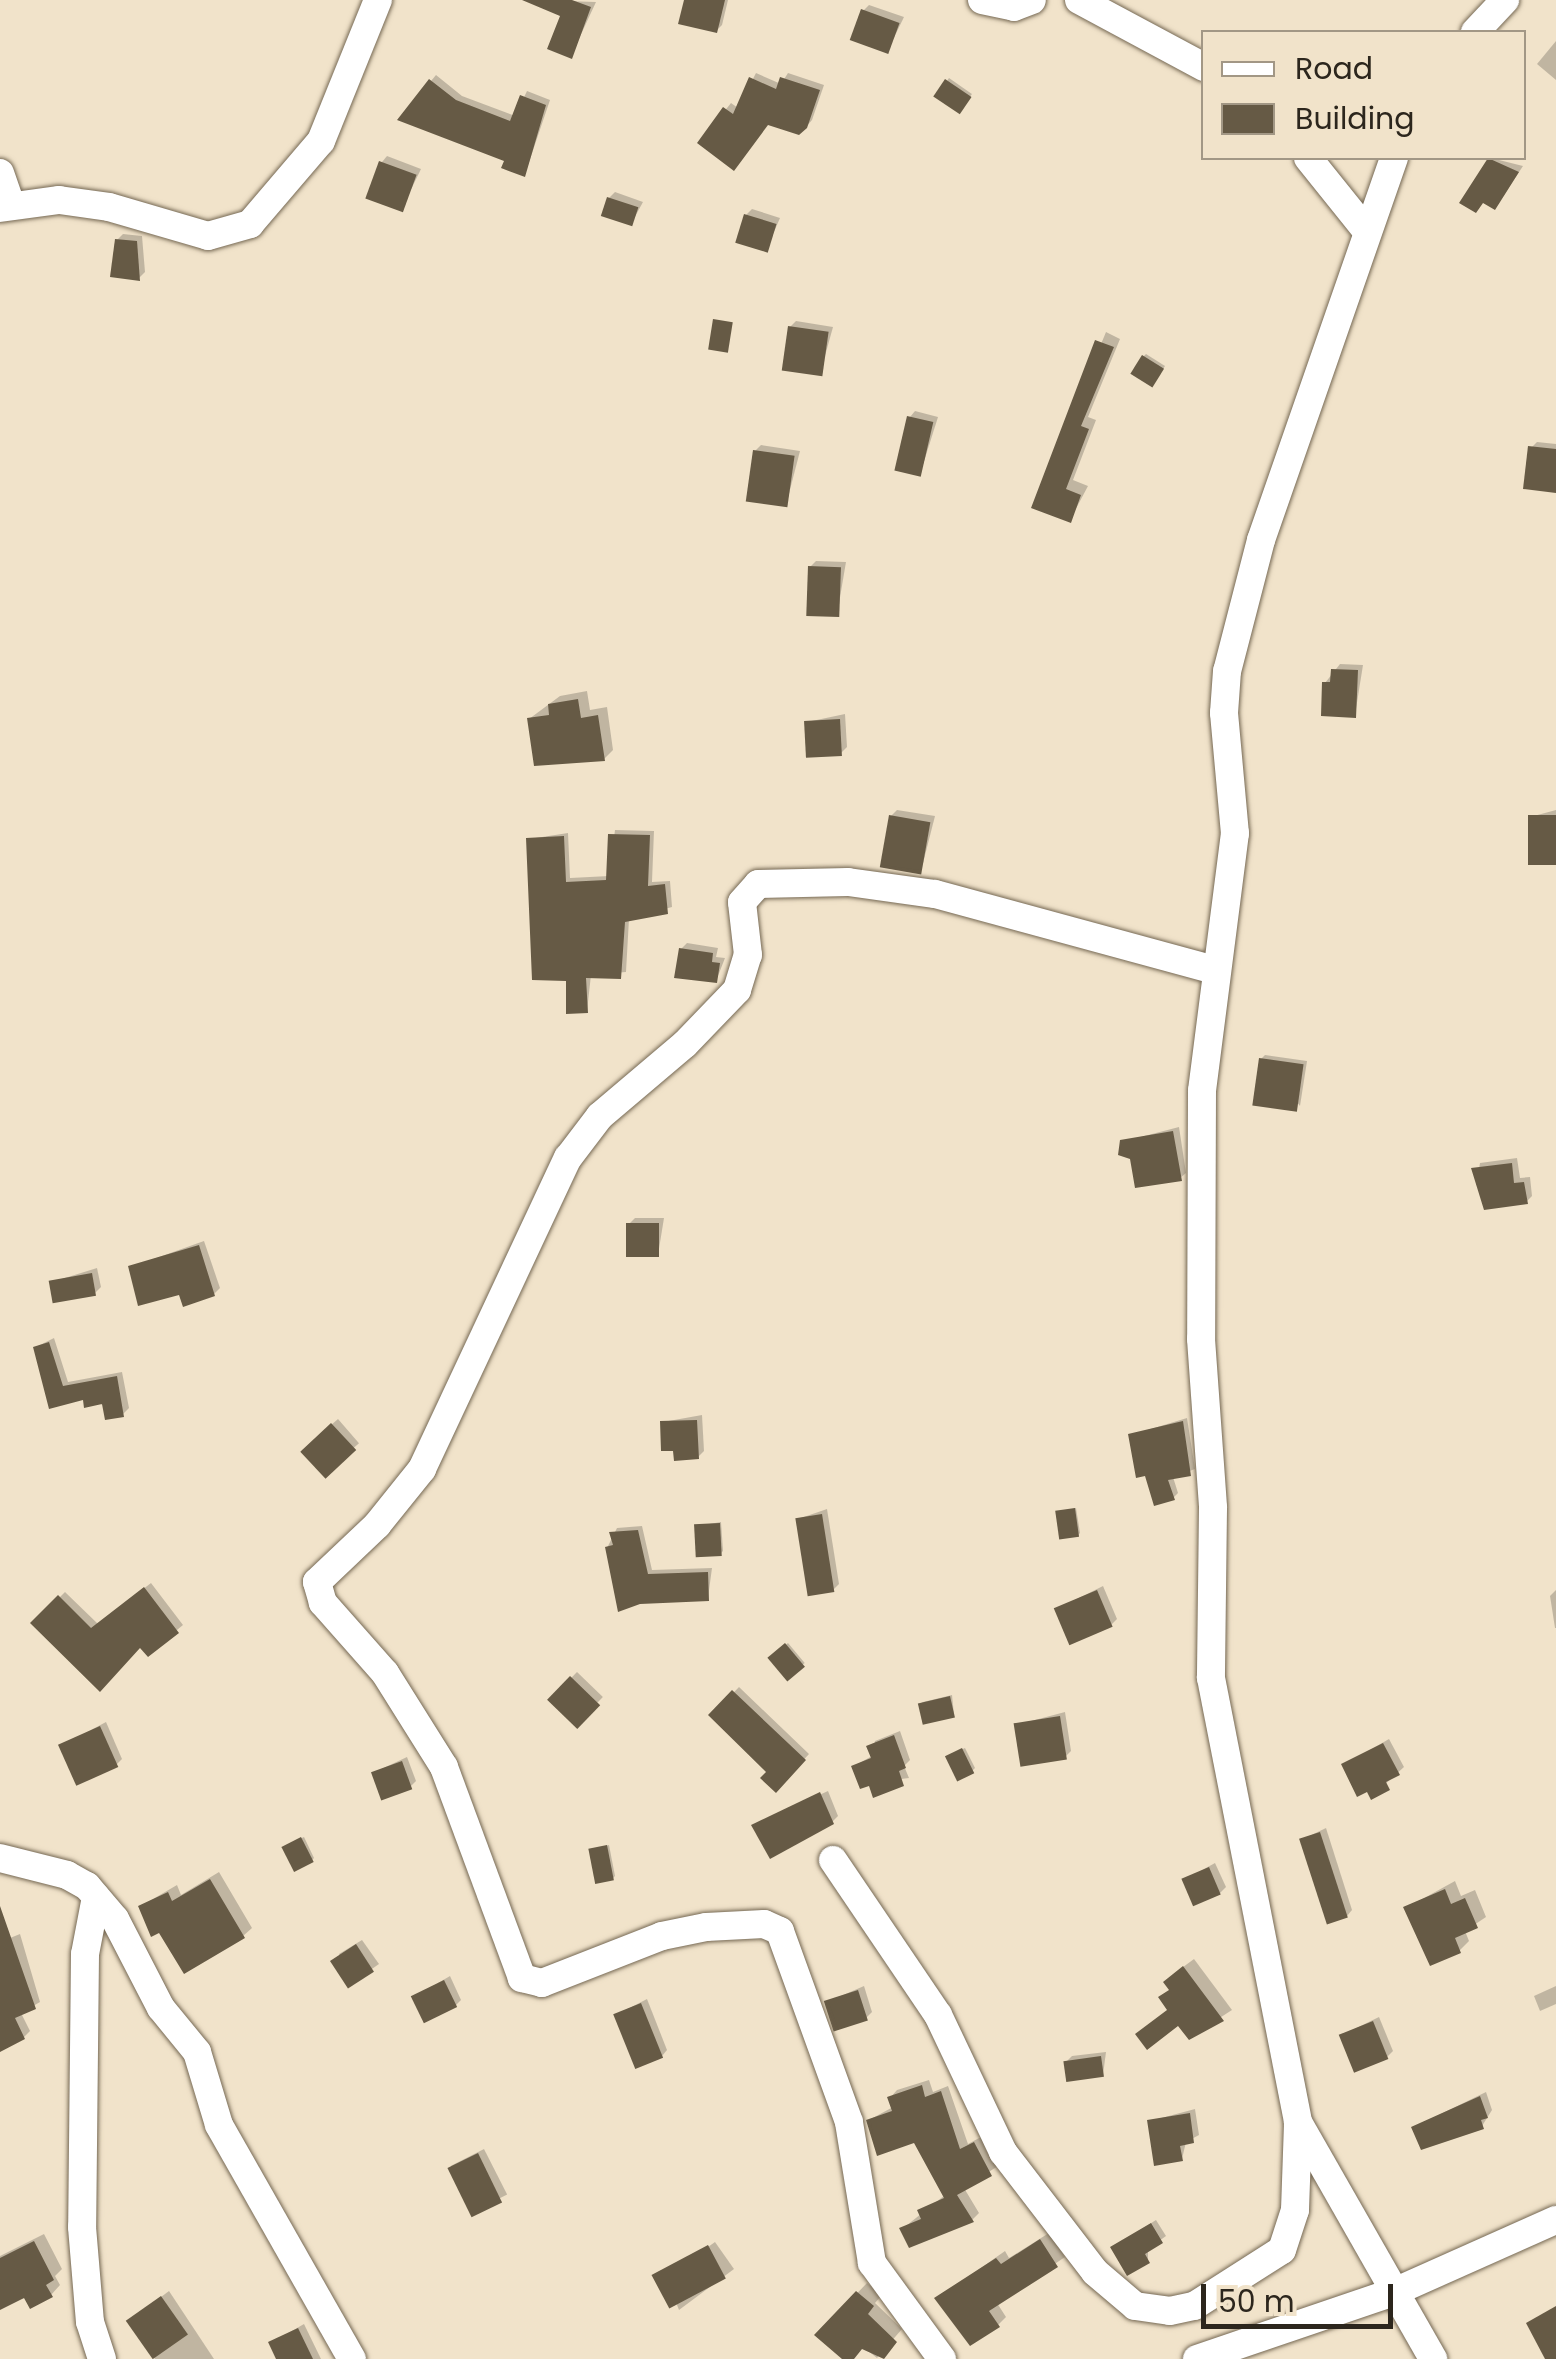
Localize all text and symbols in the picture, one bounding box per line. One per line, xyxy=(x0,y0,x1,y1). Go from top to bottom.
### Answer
legend xyxy=(1201,30,1526,160)
text: Road xyxy=(1295,47,1373,90)
text: Building xyxy=(1295,97,1415,140)
scale bar xyxy=(1206,2264,1398,2326)
text: 50 m xyxy=(1218,2280,1295,2323)

